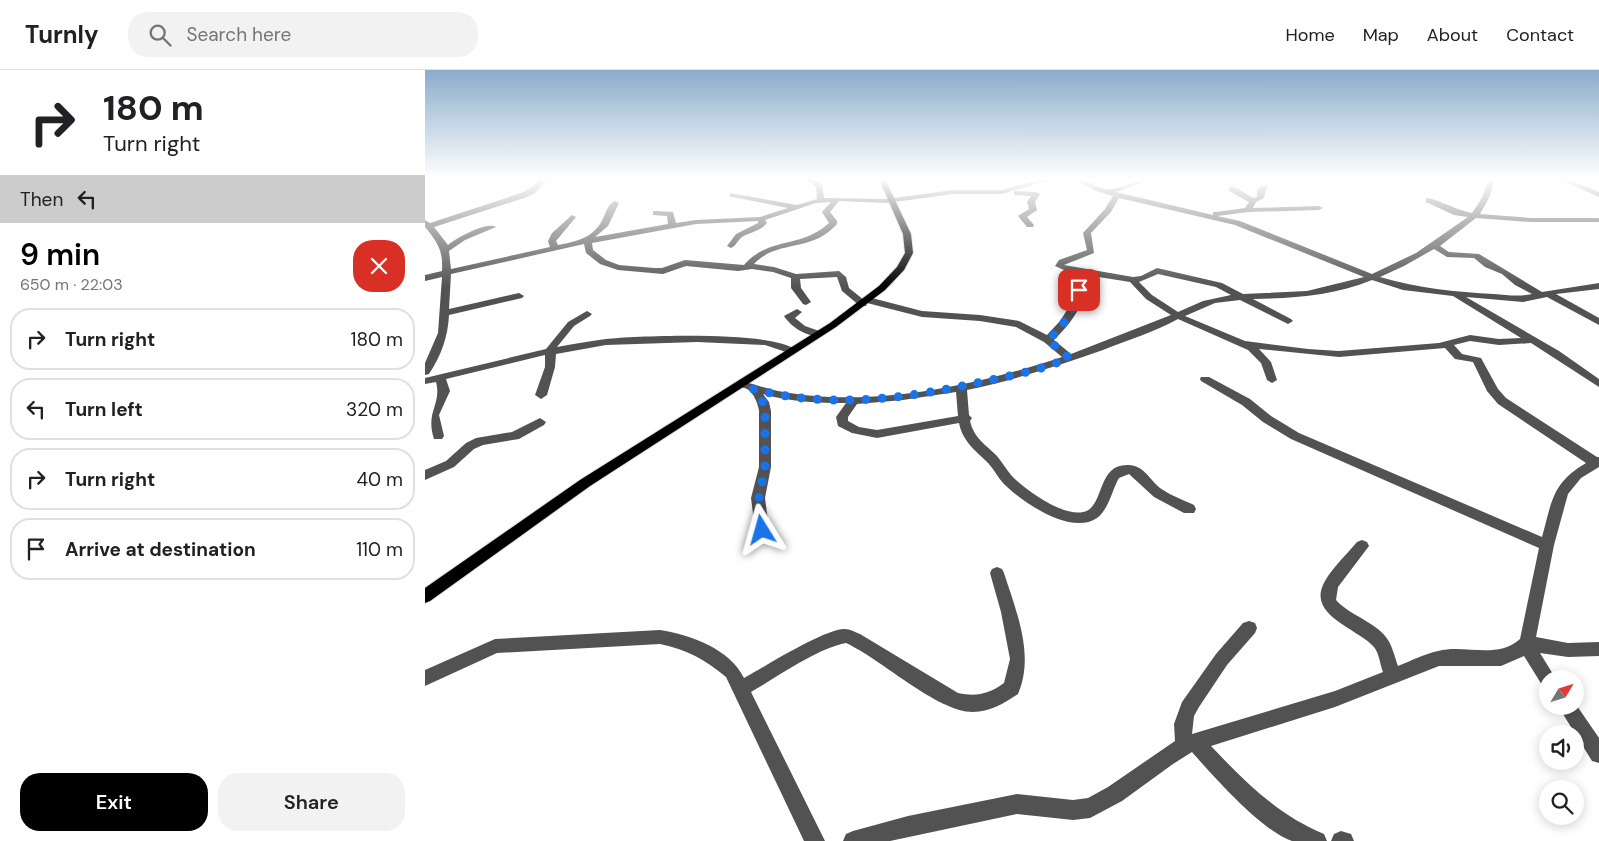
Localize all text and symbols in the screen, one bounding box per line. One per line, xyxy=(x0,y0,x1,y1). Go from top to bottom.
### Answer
search box xyxy=(128,12,478,57)
text: Turnly xyxy=(25,19,98,50)
icon: search xyxy=(146,21,174,49)
text: Search here xyxy=(186,22,291,47)
text: Home xyxy=(1285,23,1335,47)
text: Map xyxy=(1363,23,1399,47)
text: About xyxy=(1427,23,1478,47)
text: Contact xyxy=(1506,23,1574,47)
text: 180 m xyxy=(103,85,204,131)
icon: right xyxy=(20,90,85,155)
text: Turn right xyxy=(103,129,200,158)
icon: left xyxy=(73,185,101,213)
text: Then xyxy=(20,187,63,212)
text: 9 min xyxy=(20,235,100,274)
button: close xyxy=(353,240,405,292)
pin xyxy=(1058,269,1100,311)
text: 650 m · 22:03 xyxy=(20,274,123,295)
icon: arrive xyxy=(1065,276,1093,304)
icon: right xyxy=(22,325,50,353)
text: Turn right xyxy=(65,327,155,352)
text: 180 m xyxy=(351,327,403,352)
icon: left xyxy=(22,395,50,423)
text: Turn left xyxy=(65,397,143,422)
text: 320 m xyxy=(346,397,403,422)
icon: right xyxy=(22,465,50,493)
text: Turn right xyxy=(65,467,155,492)
text: 40 m xyxy=(356,467,403,492)
position arrow xyxy=(735,503,787,555)
icon: arrive xyxy=(22,535,50,563)
text: Arrive at destination xyxy=(65,537,256,562)
text: 110 m xyxy=(356,537,403,562)
north arrow xyxy=(1539,670,1584,715)
map controls xyxy=(1539,670,1584,825)
button: sound xyxy=(1539,725,1584,770)
button: Exit xyxy=(20,773,208,831)
button: Share xyxy=(218,773,405,831)
button: search xyxy=(1539,780,1584,825)

